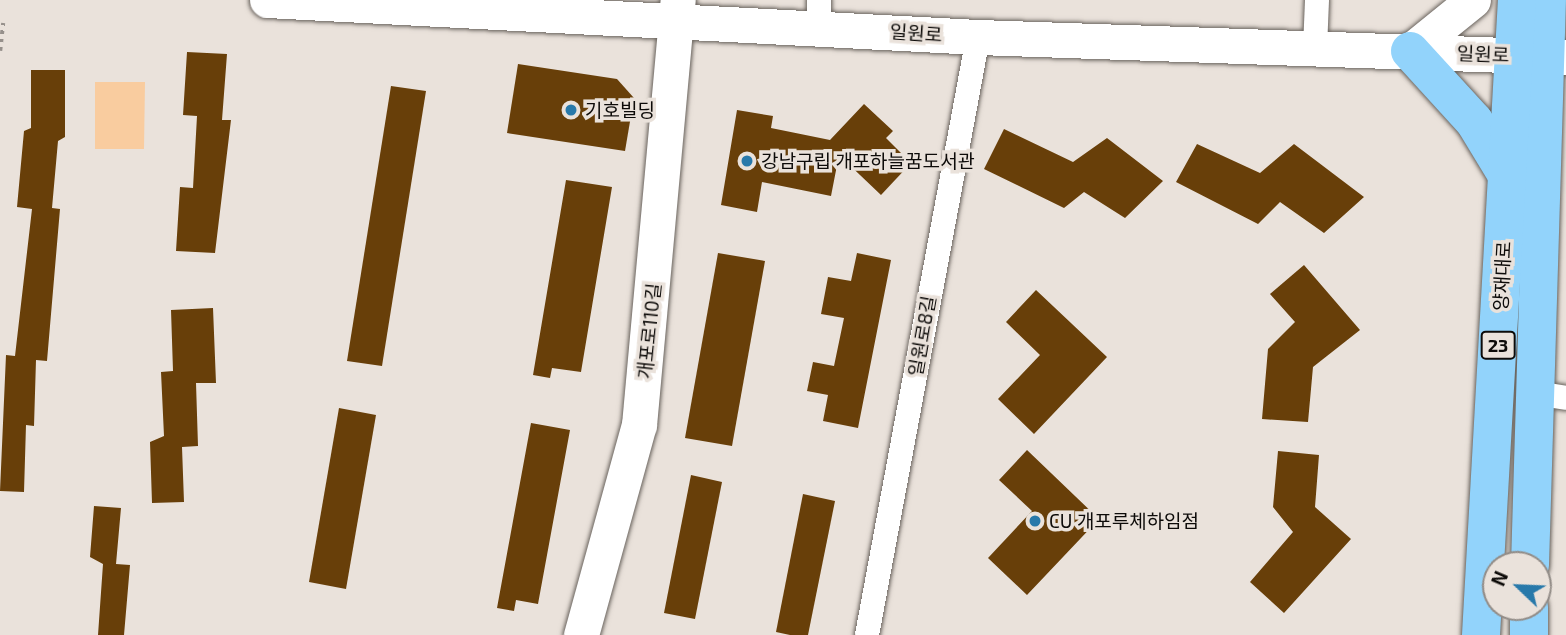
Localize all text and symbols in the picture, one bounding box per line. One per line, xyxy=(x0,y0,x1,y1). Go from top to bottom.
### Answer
street label: 일원로 xyxy=(889,20,943,46)
street label: 일원로 xyxy=(1456,42,1510,66)
place label: 기호빌딩 xyxy=(585,99,655,121)
marker: 기호빌딩 xyxy=(563,102,579,118)
place label: 강남구립 개포하늘꿈도서관 xyxy=(761,150,975,172)
marker: 강남구립 개포하늘꿈도서관 xyxy=(739,153,755,169)
street label: 양재대로 xyxy=(1489,240,1515,312)
street label: 개포로110길 xyxy=(633,282,665,380)
street label: 일원로8길 xyxy=(904,294,940,378)
road number: 23 xyxy=(1480,330,1516,360)
place label: CU 개포루체하임점 xyxy=(1049,510,1199,532)
marker: CU 개포루체하임점 xyxy=(1027,513,1043,529)
north arrow xyxy=(1482,551,1552,621)
text: N xyxy=(1486,568,1512,589)

